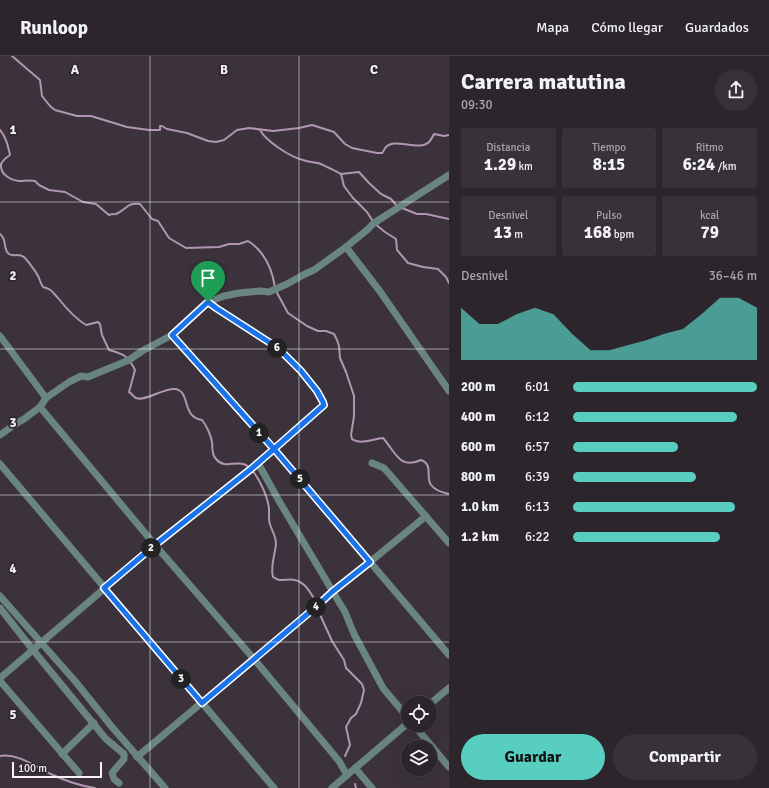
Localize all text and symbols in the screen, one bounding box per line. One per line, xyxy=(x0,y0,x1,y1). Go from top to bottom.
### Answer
text: Runloop xyxy=(20,16,88,40)
text: Mapa xyxy=(536,19,569,36)
text: Cómo llegar xyxy=(591,19,663,36)
text: Guardados xyxy=(685,19,749,36)
text: A xyxy=(71,62,80,78)
text: B xyxy=(220,62,228,78)
text: C xyxy=(370,62,378,78)
text: Carrera matutina xyxy=(461,68,626,95)
button: share xyxy=(715,69,757,111)
text: 09:30 xyxy=(461,97,493,113)
text: 1 xyxy=(9,122,17,138)
text: Distancia xyxy=(486,141,530,154)
text: Tiempo xyxy=(592,141,626,154)
text: Ritmo xyxy=(696,141,724,154)
text: 1.29 xyxy=(484,154,516,175)
text: 8:15 xyxy=(593,154,625,175)
text: 6:24 xyxy=(683,154,715,175)
text: km xyxy=(516,160,533,173)
text: /km xyxy=(715,160,737,173)
text: Desnivel xyxy=(488,209,528,222)
text: Pulso xyxy=(596,209,622,222)
text: kcal xyxy=(700,209,719,222)
text: 13 xyxy=(494,222,512,243)
text: 168 xyxy=(584,222,611,243)
text: 79 xyxy=(700,222,719,243)
text: m xyxy=(512,228,523,241)
text: bpm xyxy=(611,228,634,241)
pin xyxy=(191,261,225,302)
icon: arrive xyxy=(197,267,219,289)
text: 2 xyxy=(9,268,17,284)
text: Desnivel xyxy=(461,268,508,284)
text: 36–46 m xyxy=(709,268,757,284)
pin: 6 xyxy=(267,338,287,358)
text: 6 xyxy=(274,341,280,354)
text: 200 m xyxy=(461,379,495,395)
text: 6:01 xyxy=(525,379,550,395)
text: 400 m xyxy=(461,409,495,425)
text: 6:12 xyxy=(525,409,550,425)
text: 3 xyxy=(9,415,17,431)
pin: 1 xyxy=(249,423,269,443)
text: 1 xyxy=(256,426,262,439)
text: 600 m xyxy=(461,439,495,455)
text: 6:57 xyxy=(525,439,550,455)
pin: 5 xyxy=(290,469,310,489)
text: 800 m xyxy=(461,469,495,485)
text: 6:39 xyxy=(525,469,550,485)
text: 5 xyxy=(297,472,303,485)
text: 1.0 km xyxy=(461,499,499,515)
text: 6:13 xyxy=(525,499,550,515)
text: 1.2 km xyxy=(461,529,499,545)
text: 6:22 xyxy=(525,529,550,545)
pin: 2 xyxy=(141,538,161,558)
text: 2 xyxy=(148,541,154,554)
text: 4 xyxy=(9,561,17,577)
pin: 4 xyxy=(306,597,326,617)
text: 4 xyxy=(313,600,319,613)
pin: 3 xyxy=(171,669,191,689)
text: 3 xyxy=(178,672,184,685)
map controls xyxy=(401,696,437,776)
button: locate xyxy=(401,696,437,732)
text: 5 xyxy=(9,707,17,723)
button: Guardar xyxy=(461,734,605,780)
button: Compartir xyxy=(613,734,757,780)
button: layers xyxy=(401,740,437,776)
scale bar xyxy=(12,760,102,779)
text: 100 m xyxy=(18,762,47,775)

